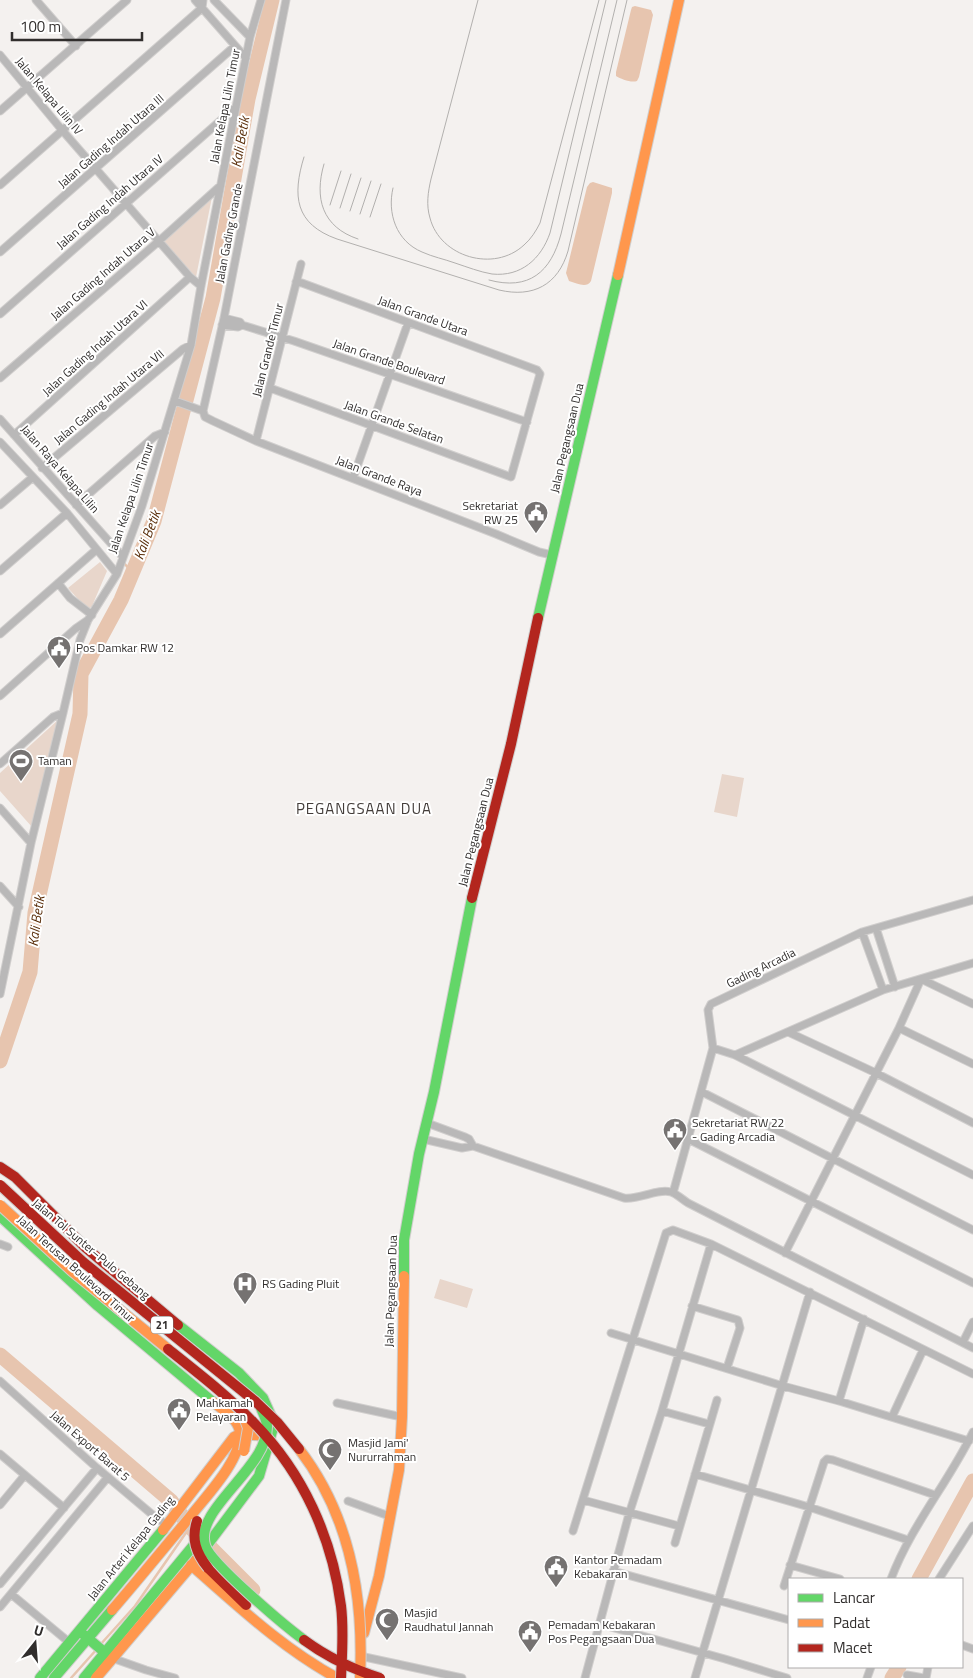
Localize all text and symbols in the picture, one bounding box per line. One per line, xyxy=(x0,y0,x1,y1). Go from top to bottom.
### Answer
scale bar xyxy=(12,10,142,42)
text: 100 m xyxy=(20,15,61,38)
street label: Jalan Kelapa Lilin Timur xyxy=(204,47,245,165)
street label: Jalan Kelapa Lilin IV xyxy=(11,53,88,139)
street label: Jalan Gading Indah Utara III xyxy=(53,89,168,192)
water label: Kali Betik xyxy=(225,113,255,169)
street label: Jalan Gading Indah Utara IV xyxy=(52,150,167,254)
street label: Jalan Gading Grande xyxy=(210,181,248,284)
street label: Jalan Gading Indah Utara V xyxy=(46,223,159,325)
street label: Jalan Grande Utara xyxy=(376,290,471,341)
street label: Jalan Gading Indah Utara VI xyxy=(38,295,152,400)
street label: Jalan Grande Timur xyxy=(247,301,288,399)
street label: Jalan Grande Boulevard xyxy=(331,333,448,390)
street label: Jalan Gading Indah Utara VII xyxy=(49,345,168,449)
street label: Jalan Pegangsaan Dua xyxy=(545,381,588,495)
street label: Jalan Grande Selatan xyxy=(342,395,446,448)
street label: Jalan Raya Kelapa Lilin xyxy=(17,420,104,517)
street label: Jalan Kelapa Lilin Timur xyxy=(103,440,158,556)
street label: Jalan Grande Raya xyxy=(333,450,425,501)
place label: Sekretariat RW 25 xyxy=(462,496,519,529)
public building icon: Sekretariat RW 25 xyxy=(523,500,549,534)
water label: Kali Betik xyxy=(128,506,166,562)
public building icon: Pos Damkar RW 12 xyxy=(46,635,72,669)
place label: Pos Damkar RW 12 xyxy=(76,638,174,657)
sports icon: Taman xyxy=(8,748,34,782)
place label: Taman xyxy=(38,751,72,770)
street label: Jalan Pegangsaan Dua xyxy=(453,775,498,889)
district label: PEGANGSAAN DUA xyxy=(296,797,432,820)
water label: Kali Betik xyxy=(22,892,50,948)
street label: Gading Arcadia xyxy=(723,943,799,993)
place label: Sekretariat RW 22 - Gading Arcadia xyxy=(692,1113,784,1146)
public building icon: Sekretariat RW 22 - Gading Arcadia xyxy=(662,1117,688,1151)
street label: Jalan Tol Sunter–Pulo Gebang xyxy=(28,1194,154,1304)
street label: Jalan Terusan Boulevard Timur xyxy=(13,1210,139,1327)
street label: Jalan Pegangsaan Dua xyxy=(379,1235,402,1347)
hospital icon: RS Gading Pluit xyxy=(232,1271,258,1305)
place label: RS Gading Pluit xyxy=(262,1274,340,1293)
road number: 21 xyxy=(151,1316,173,1334)
place label: Mahkamah Pelayaran xyxy=(196,1393,253,1426)
public building icon: Mahkamah Pelayaran xyxy=(166,1397,192,1431)
street label: Jalan Export Barat 5 xyxy=(46,1406,135,1486)
place label: Masjid Jami' Nururrahman xyxy=(348,1433,416,1466)
mosque icon: Masjid Jami' Nururrahman xyxy=(317,1437,343,1471)
street label: Jalan Arteri Kelapa Gading xyxy=(82,1491,179,1604)
place label: Kantor Pemadam Kebakaran xyxy=(574,1550,662,1583)
public building icon: Kantor Pemadam Kebakaran xyxy=(543,1554,569,1588)
legend xyxy=(788,1578,963,1668)
text: Lancar xyxy=(833,1586,875,1609)
place label: Masjid Raudhatul Jannah xyxy=(404,1603,493,1636)
mosque icon: Masjid Raudhatul Jannah xyxy=(374,1607,400,1641)
text: Padat xyxy=(833,1611,871,1634)
place label: Pemadam Kebakaran Pos Pegangsaan Dua xyxy=(548,1615,656,1648)
north arrow xyxy=(10,1618,60,1668)
text: U xyxy=(31,1619,46,1641)
public building icon: Pemadam Kebakaran Pos Pegangsaan Dua xyxy=(517,1619,543,1653)
text: Macet xyxy=(833,1636,873,1659)

